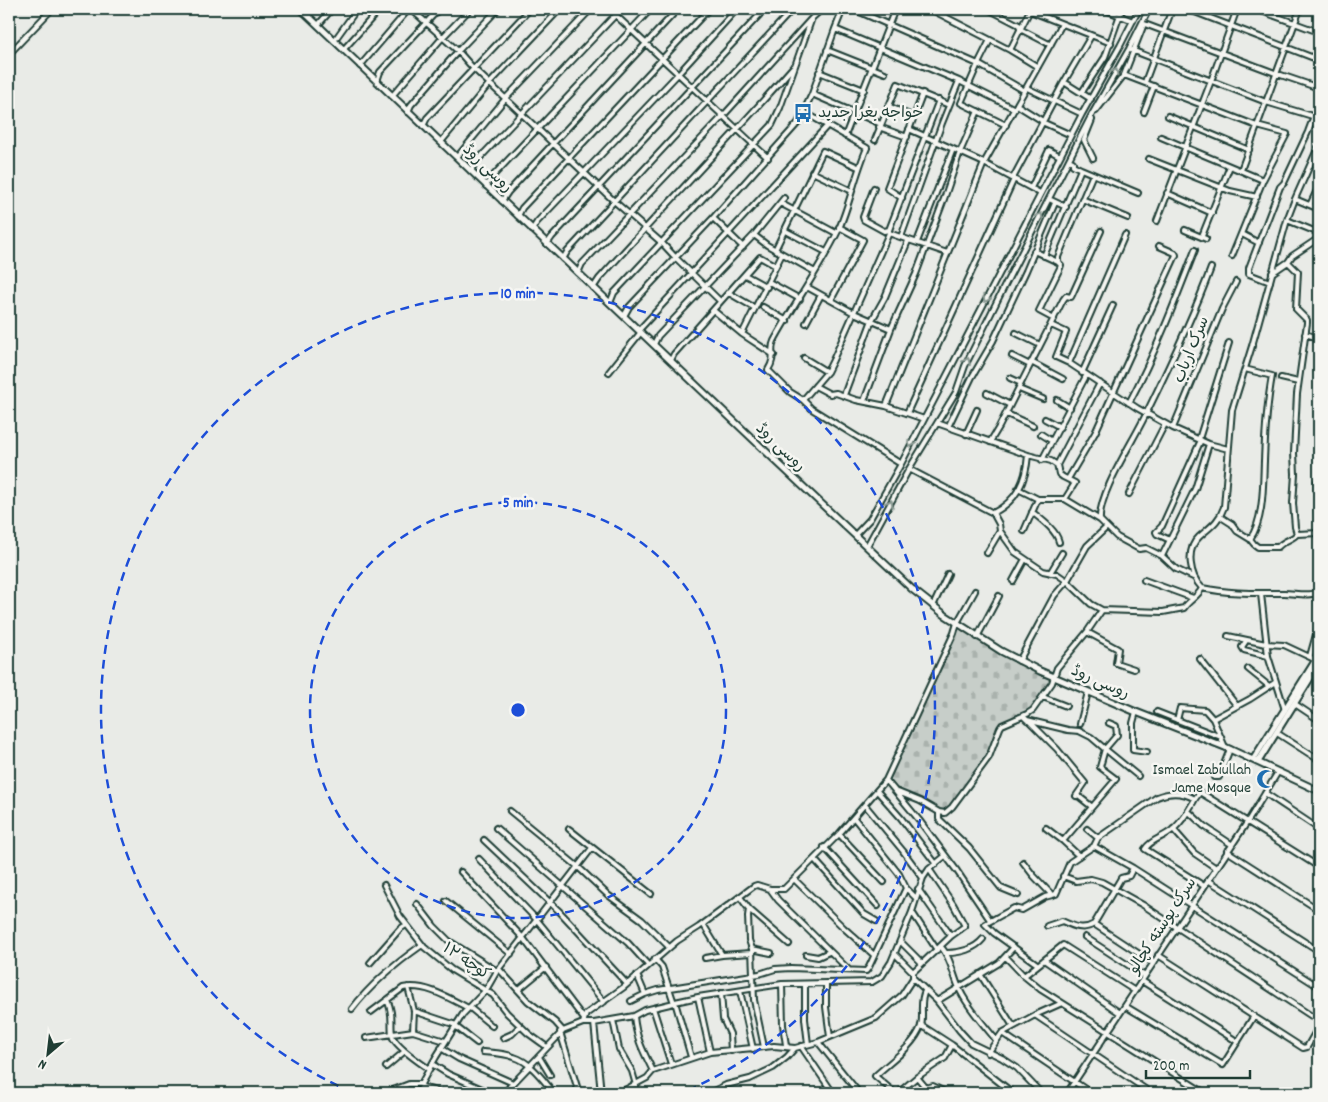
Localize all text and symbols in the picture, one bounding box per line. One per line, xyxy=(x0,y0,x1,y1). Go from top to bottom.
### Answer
one-way arrow xyxy=(1109,68,1119,77)
bus stop icon: خواجه بغرا جدید xyxy=(792,102,814,124)
place label: خواجه بغرا جدید xyxy=(818,102,923,125)
street label: روسی روڈ xyxy=(457,139,517,199)
one-way arrow xyxy=(1034,212,1044,221)
text: 10 min xyxy=(501,284,535,306)
one-way arrow xyxy=(982,294,992,303)
street label: سرک ارباب xyxy=(1168,313,1216,387)
one-way arrow xyxy=(961,357,972,366)
street label: روسی روڈ xyxy=(750,418,810,478)
one-way arrow xyxy=(907,439,918,448)
text: 5 min xyxy=(503,493,533,515)
one-way arrow xyxy=(884,500,894,509)
street label: روسی روڈ xyxy=(1067,660,1133,706)
centre of rings xyxy=(509,701,527,719)
place label: Ismael Zabiullah Jame Mosque xyxy=(1153,759,1251,800)
mosque icon: Ismael Zabiullah Jame Mosque xyxy=(1255,768,1277,790)
street label: سرک پوسته کچالو xyxy=(1123,873,1203,980)
street label: کوچه ۱۲ xyxy=(438,938,494,986)
north arrow xyxy=(22,1030,72,1080)
scale bar xyxy=(1146,1047,1249,1079)
text: N xyxy=(35,1053,51,1074)
text: 200 m xyxy=(1153,1056,1190,1078)

